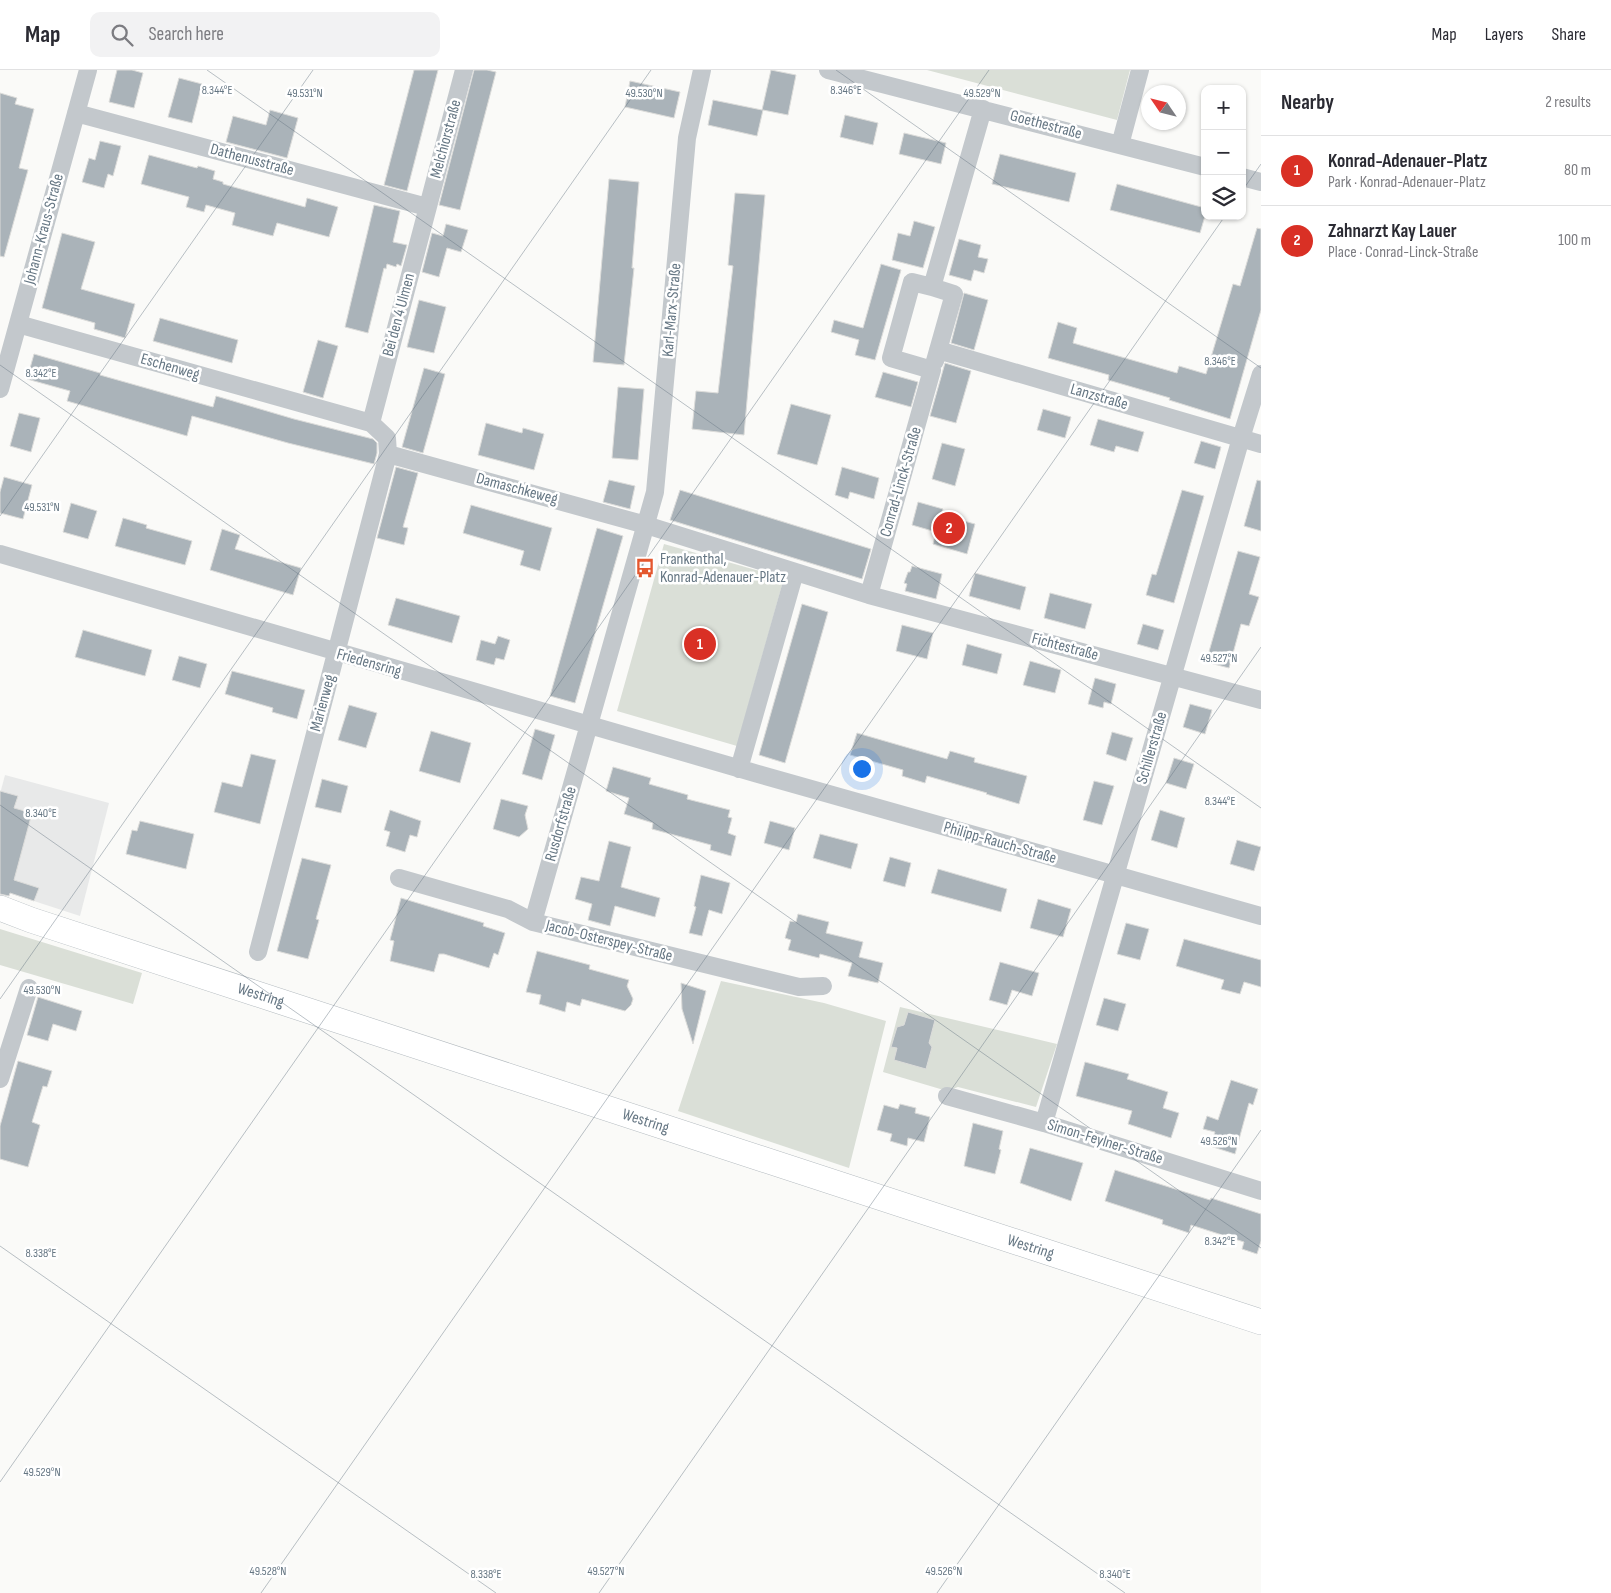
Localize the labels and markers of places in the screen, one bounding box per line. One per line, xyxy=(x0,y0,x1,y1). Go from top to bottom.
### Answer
pin: 2 xyxy=(933,509,965,547)
place label: Frankenthal, Konrad-Adenauer-Platz xyxy=(660,550,786,587)
bus stop icon: Frankenthal, Konrad-Adenauer-Platz xyxy=(634,557,656,579)
pin: 1 xyxy=(684,625,716,663)

